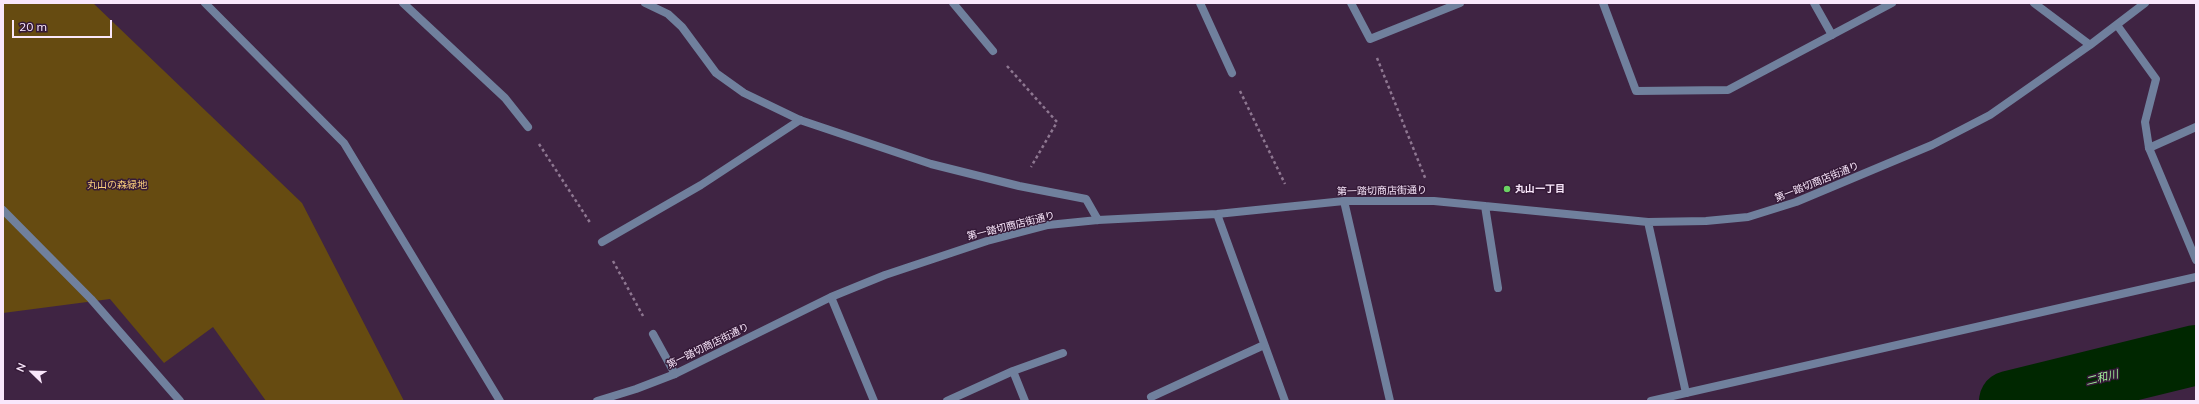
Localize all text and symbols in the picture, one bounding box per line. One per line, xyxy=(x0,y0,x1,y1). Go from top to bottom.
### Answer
scale bar xyxy=(14,12,114,38)
text: 20 m xyxy=(19,19,47,34)
street label: 第一踏切商店街通り xyxy=(1773,160,1861,204)
park label: 丸山の森緑地 xyxy=(87,179,147,191)
place label: 丸山一丁目 xyxy=(1515,183,1565,195)
street label: 第一踏切商店街通り xyxy=(1337,184,1427,198)
marker: 丸山一丁目 xyxy=(1502,184,1512,194)
street label: 第一踏切商店街通り xyxy=(966,209,1056,243)
street label: 第一踏切商店街通り xyxy=(665,321,751,371)
north arrow xyxy=(12,352,52,392)
text: N xyxy=(13,361,29,374)
water label: 二和川 xyxy=(2084,368,2120,388)

